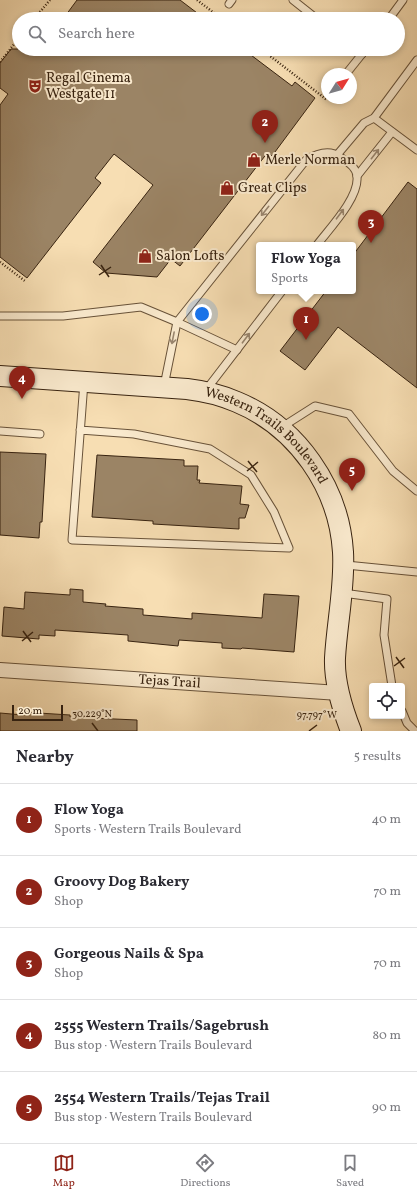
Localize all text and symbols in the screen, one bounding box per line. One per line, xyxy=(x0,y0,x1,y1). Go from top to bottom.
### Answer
search box xyxy=(12,12,405,56)
icon: search xyxy=(26,23,48,45)
text: Search here xyxy=(58,24,135,45)
north arrow xyxy=(321,68,357,104)
place label: Regal Cinema Westgate 11 xyxy=(46,69,131,104)
theatre icon: Regal Cinema Westgate 11 xyxy=(27,78,43,94)
pin: 2 xyxy=(252,110,278,143)
one-way arrow xyxy=(370,148,379,159)
place label: Merle Norman xyxy=(265,151,355,170)
shop icon: Merle Norman xyxy=(246,152,262,168)
place label: Great Clips xyxy=(238,179,307,198)
shop icon: Great Clips xyxy=(219,180,235,196)
one-way arrow xyxy=(260,206,269,217)
one-way arrow xyxy=(336,209,345,220)
pin: 3 xyxy=(358,210,384,243)
popup xyxy=(256,242,356,294)
place label: Salon Lofts xyxy=(156,247,224,266)
shop icon: Salon Lofts xyxy=(137,248,153,264)
text: Flow Yoga xyxy=(271,249,341,270)
text: Sports xyxy=(271,270,308,288)
your location xyxy=(192,304,212,324)
pin: 1 xyxy=(293,307,319,340)
one-way arrow xyxy=(169,331,177,344)
one-way arrow xyxy=(241,333,250,344)
pin: 4 xyxy=(9,366,35,399)
street label: Western Trails Boulevard xyxy=(203,383,332,487)
pin: 5 xyxy=(339,458,365,491)
street label: Tejas Trail xyxy=(138,670,201,693)
map controls xyxy=(369,683,405,719)
button: locate xyxy=(369,683,405,719)
scale bar xyxy=(12,703,63,722)
text: 20 m xyxy=(18,704,42,719)
text: 30.229°N xyxy=(72,707,113,721)
text: 97.797°W xyxy=(297,708,337,722)
text: Nearby xyxy=(16,746,74,769)
text: 5 results xyxy=(354,748,401,766)
text: Flow Yoga xyxy=(54,800,124,821)
text: 1 xyxy=(26,811,32,829)
text: 40 m xyxy=(372,811,401,829)
text: Sports · Western Trails Boulevard xyxy=(54,821,242,839)
text: Groovy Dog Bakery xyxy=(54,872,189,893)
text: 2 xyxy=(26,883,32,901)
text: 70 m xyxy=(373,883,401,901)
text: Shop xyxy=(54,893,83,911)
text: Gorgeous Nails & Spa xyxy=(54,944,204,965)
text: 3 xyxy=(26,955,32,973)
text: 70 m xyxy=(373,955,401,973)
text: Shop xyxy=(54,965,83,983)
text: 2555 Western Trails/Sagebrush xyxy=(54,1016,269,1037)
text: 4 xyxy=(25,1027,33,1045)
text: 80 m xyxy=(372,1027,401,1045)
text: Bus stop · Western Trails Boulevard xyxy=(54,1037,252,1055)
text: 2554 Western Trails/Tejas Trail xyxy=(54,1088,270,1109)
text: 5 xyxy=(26,1099,32,1117)
text: 90 m xyxy=(372,1099,401,1117)
text: Bus stop · Western Trails Boulevard xyxy=(54,1109,252,1127)
tab: Map xyxy=(53,1152,75,1191)
tab: Directions xyxy=(180,1152,231,1191)
tab: Saved xyxy=(336,1152,364,1191)

